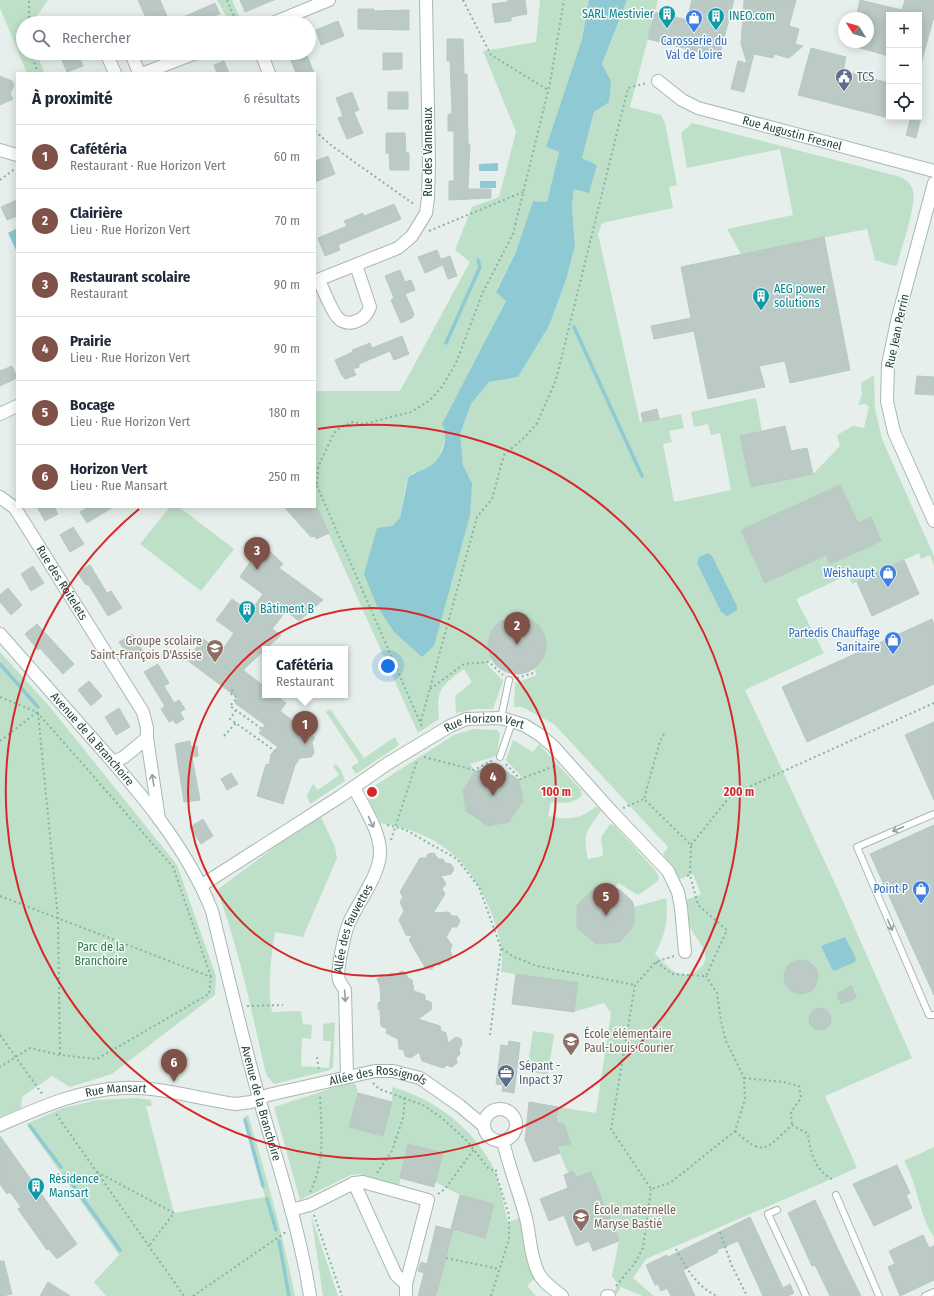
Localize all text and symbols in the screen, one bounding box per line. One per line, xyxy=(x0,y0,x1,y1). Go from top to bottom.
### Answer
building icon: SARL Mestivier xyxy=(657,4,677,29)
building icon: INEO.com xyxy=(706,6,726,31)
place label: SARL Mestivier xyxy=(582,7,655,21)
shop icon: Carosserie du Val de Loire xyxy=(684,8,704,33)
place label: INEO.com xyxy=(729,9,775,23)
north arrow xyxy=(838,12,874,48)
map controls xyxy=(886,12,922,120)
button: + xyxy=(886,12,922,48)
search box xyxy=(16,16,316,60)
icon: search xyxy=(30,27,52,49)
text: Rechercher xyxy=(62,29,131,47)
place label: Carosserie du Val de Loire xyxy=(661,34,727,62)
button: − xyxy=(886,48,922,84)
public building icon: TCS xyxy=(834,67,854,92)
place label: TCS xyxy=(857,70,874,84)
button: locate xyxy=(886,84,922,120)
text: À proximité xyxy=(32,88,113,109)
text: 6 résultats xyxy=(244,91,300,106)
street label: Rue des Vanneaux xyxy=(421,107,435,197)
street label: Rue Augustin Fresnel xyxy=(741,113,844,153)
text: Cafétéria xyxy=(70,140,127,158)
text: 1 xyxy=(42,149,48,164)
text: 60 m xyxy=(274,149,300,164)
text: Restaurant · Rue Horizon Vert xyxy=(70,158,226,173)
text: Clairière xyxy=(70,204,123,222)
text: 2 xyxy=(42,213,48,228)
text: 70 m xyxy=(275,213,300,228)
text: Lieu · Rue Horizon Vert xyxy=(70,222,190,237)
text: Restaurant scolaire xyxy=(70,268,190,286)
text: 3 xyxy=(42,277,48,292)
text: 90 m xyxy=(274,277,300,292)
place label: AEG power solutions xyxy=(774,282,827,310)
text: Restaurant xyxy=(70,286,128,301)
building icon: AEG power solutions xyxy=(751,286,771,311)
street label: Rue Jean Perrin xyxy=(882,293,912,369)
text: Prairie xyxy=(70,332,111,350)
text: 4 xyxy=(42,341,48,356)
text: 90 m xyxy=(274,341,300,356)
text: Lieu · Rue Horizon Vert xyxy=(70,350,190,365)
text: Bocage xyxy=(70,396,115,414)
text: 5 xyxy=(42,405,48,420)
text: 180 m xyxy=(269,405,300,420)
text: Lieu · Rue Horizon Vert xyxy=(70,414,190,429)
text: Horizon Vert xyxy=(70,460,147,478)
text: 6 xyxy=(42,469,48,484)
text: 250 m xyxy=(268,469,300,484)
text: Lieu · Rue Mansart xyxy=(70,478,168,493)
pin: 3 xyxy=(244,537,270,570)
street label: Rue des Roitelets xyxy=(33,543,91,623)
shop icon: Weishaupt xyxy=(878,563,898,588)
place label: Weishaupt xyxy=(823,566,875,580)
building icon: Bâtiment B xyxy=(237,599,257,624)
place label: Bâtiment B xyxy=(260,602,315,616)
pin: 2 xyxy=(504,612,530,645)
place label: Partedis Chauffage Sanitaire xyxy=(789,626,880,654)
shop icon: Partedis Chauffage Sanitaire xyxy=(883,630,903,655)
place label: Groupe scolaire Saint-François D'Assise xyxy=(90,634,202,662)
school or university icon: Groupe scolaire Saint-François D'Assise xyxy=(205,638,225,663)
popup xyxy=(262,646,348,698)
text: Cafétéria xyxy=(276,656,333,674)
your location xyxy=(378,656,398,676)
text: Restaurant xyxy=(276,674,334,689)
street label: Avenue de la Branchoire xyxy=(48,690,137,789)
pin: 1 xyxy=(292,711,318,744)
street label: Rue Horizon Vert xyxy=(441,711,526,735)
pin: 4 xyxy=(480,763,506,796)
one-way arrow xyxy=(149,774,157,787)
centre of rings xyxy=(365,785,379,799)
text: 100 m xyxy=(541,785,571,799)
text: 200 m xyxy=(723,785,754,799)
one-way arrow xyxy=(368,815,375,827)
one-way arrow xyxy=(893,826,905,834)
shop icon: Point P xyxy=(911,879,931,904)
street label: Allée des Fauvettes xyxy=(331,882,376,974)
place label: Point P xyxy=(873,882,908,896)
pin: 5 xyxy=(593,883,619,916)
one-way arrow xyxy=(887,918,895,930)
park label: Parc de la Branchoire xyxy=(74,940,128,968)
one-way arrow xyxy=(341,989,349,1002)
place label: École élémentaire Paul-Louis Courier xyxy=(584,1026,674,1055)
school or university icon: École élémentaire Paul-Louis Courier xyxy=(561,1031,581,1056)
street label: Avenue de la Branchoire xyxy=(238,1044,284,1163)
pin: 6 xyxy=(161,1049,187,1082)
place label: Sépant - Inpact 37 xyxy=(519,1059,563,1087)
office icon: Sépant - Inpact 37 xyxy=(496,1063,516,1088)
street label: Allée des Rossignols xyxy=(328,1064,430,1088)
street label: Rue Mansart xyxy=(84,1081,147,1100)
place label: Résidence Mansart xyxy=(49,1172,99,1200)
building icon: Résidence Mansart xyxy=(26,1176,46,1201)
place label: École maternelle Maryse Bastié xyxy=(594,1202,676,1231)
school or university icon: École maternelle Maryse Bastié xyxy=(571,1207,591,1232)

